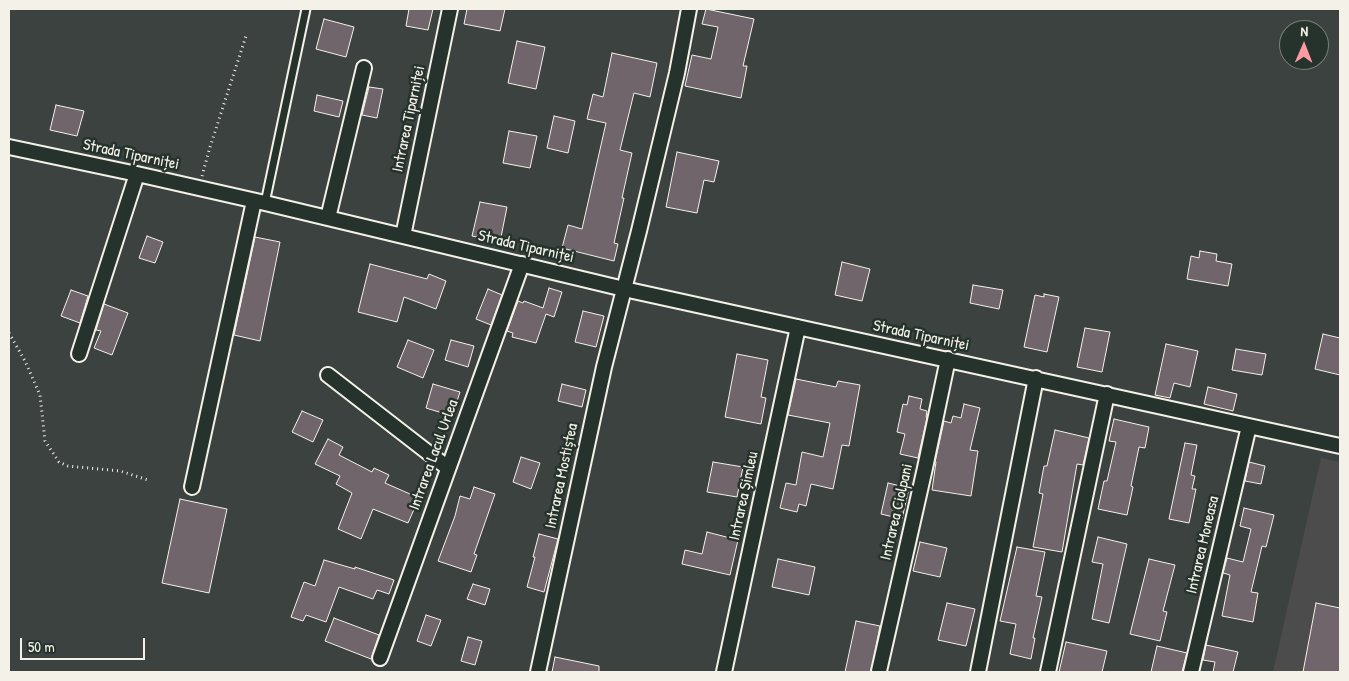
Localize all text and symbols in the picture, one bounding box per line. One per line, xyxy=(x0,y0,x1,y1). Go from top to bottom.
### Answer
north arrow xyxy=(1279,20,1329,70)
text: N xyxy=(1300,21,1308,40)
street label: Intrarea Tiparniței xyxy=(388,64,430,174)
street label: Strada Tiparniței xyxy=(81,135,181,175)
street label: Strada Tiparniței xyxy=(476,227,576,267)
street label: Strada Tiparniței xyxy=(871,316,971,356)
street label: Intrarea Lacul Urlea xyxy=(405,397,463,513)
street label: Intrarea Mostiștea xyxy=(541,422,583,530)
street label: Intrarea Șimleu xyxy=(725,450,763,542)
street label: Intrarea Ciolpani xyxy=(877,462,917,562)
street label: Intrarea Moneasa xyxy=(1182,494,1224,596)
scale bar xyxy=(22,628,148,660)
text: 50 m xyxy=(28,636,55,657)

